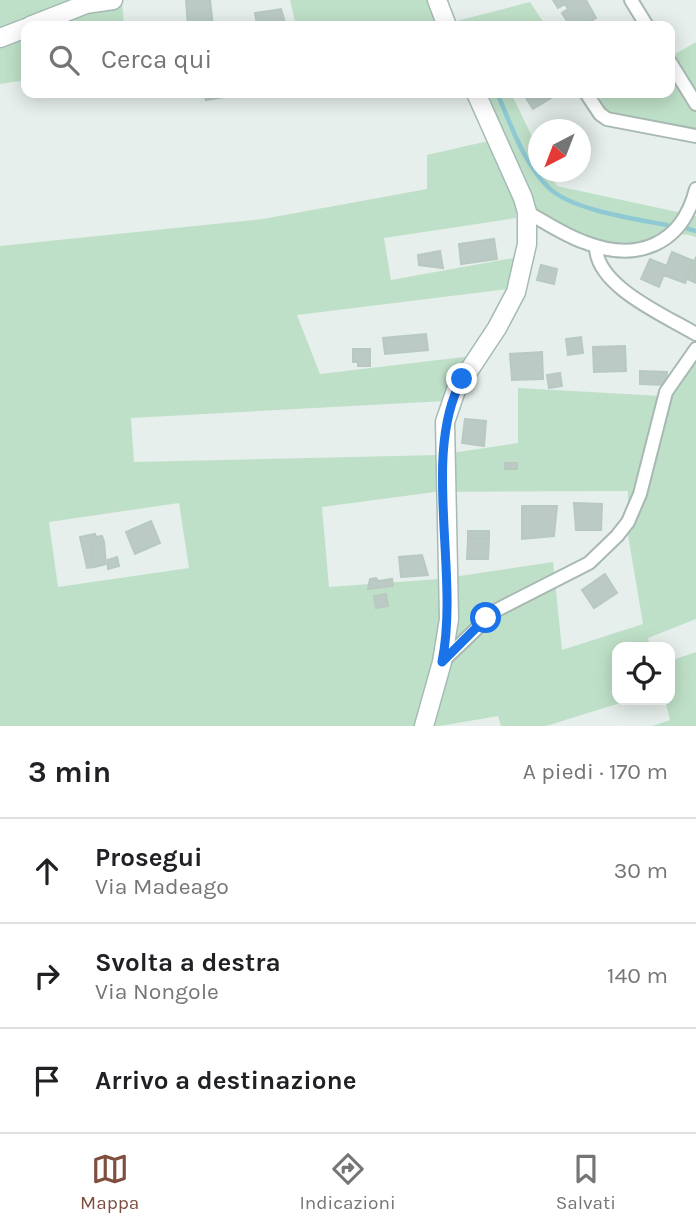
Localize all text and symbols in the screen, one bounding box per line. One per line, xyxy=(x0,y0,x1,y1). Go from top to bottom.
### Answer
search box xyxy=(21,21,675,98)
icon: search xyxy=(45,41,83,79)
text: Cerca qui xyxy=(101,44,212,75)
north arrow xyxy=(528,119,591,182)
route end xyxy=(446,363,477,394)
route start xyxy=(470,602,501,633)
map controls xyxy=(612,642,675,705)
button: locate xyxy=(612,642,675,705)
text: 3 min xyxy=(28,754,111,790)
text: A piedi · 170 m xyxy=(523,758,668,785)
text: Prosegui xyxy=(95,842,202,873)
icon: ahead xyxy=(28,852,66,890)
text: 30 m xyxy=(614,857,668,884)
text: Via Madeago xyxy=(95,873,229,900)
text: Svolta a destra xyxy=(95,947,281,978)
icon: right xyxy=(28,957,66,995)
text: 140 m xyxy=(607,962,668,989)
text: Via Nongole xyxy=(95,978,219,1005)
icon: arrive xyxy=(28,1062,66,1100)
text: Arrivo a destinazione xyxy=(95,1065,357,1096)
tab: Mappa xyxy=(80,1150,139,1214)
tab: Indicazioni xyxy=(299,1150,396,1214)
tab: Salvati xyxy=(556,1150,616,1214)

